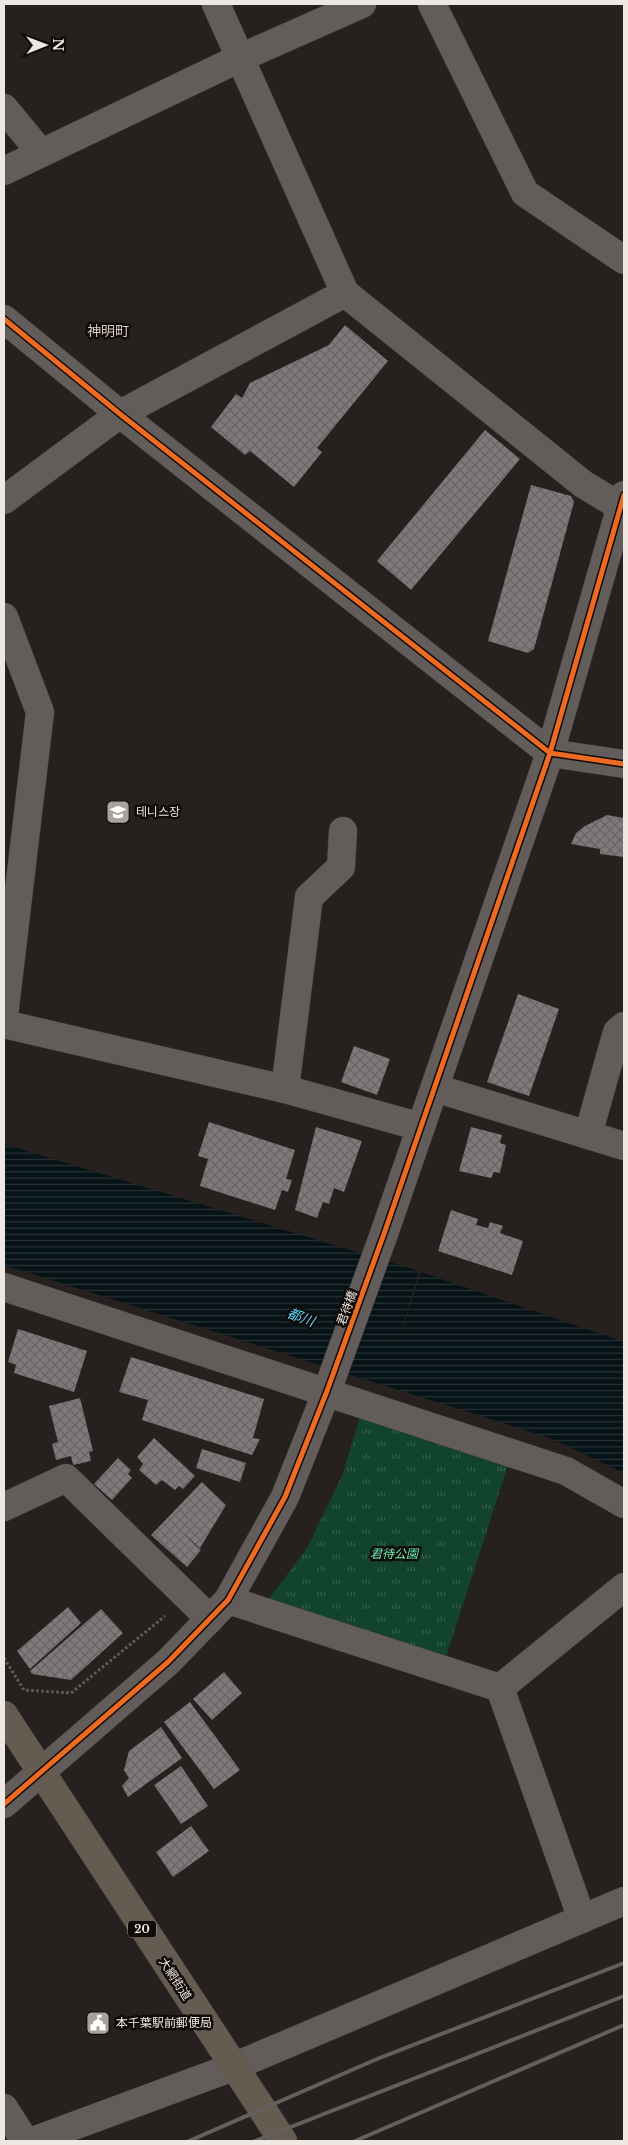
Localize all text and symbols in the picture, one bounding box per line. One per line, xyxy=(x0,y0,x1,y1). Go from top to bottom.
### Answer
north arrow xyxy=(20,20,70,70)
text: N xyxy=(49,38,67,52)
district label: 神明町 xyxy=(87,322,129,340)
school or university icon: 테니스장 xyxy=(105,799,131,825)
place label: 테니스장 xyxy=(136,804,180,819)
street label: 君待橋 xyxy=(333,1288,360,1327)
water label: 都川 xyxy=(285,1304,319,1331)
park label: 君待公園 xyxy=(370,1546,420,1561)
road number: 20 xyxy=(128,1920,156,1938)
street label: 大網街道 xyxy=(156,1955,195,2003)
public building icon: 本千葉駅前郵便局 xyxy=(85,2010,111,2036)
place label: 本千葉駅前郵便局 xyxy=(116,2015,212,2030)

